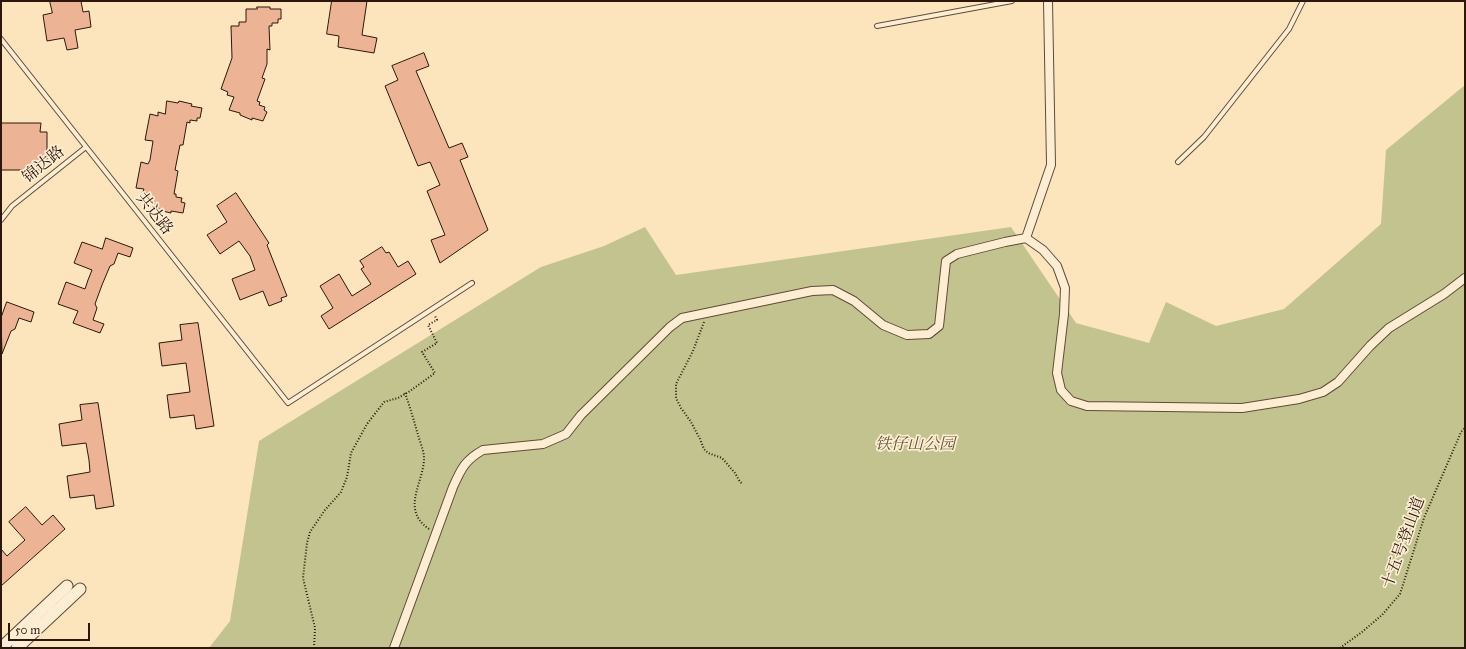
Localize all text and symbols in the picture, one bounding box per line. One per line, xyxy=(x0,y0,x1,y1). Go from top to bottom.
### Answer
street label: 锦达路 xyxy=(19,142,69,188)
street label: 共达路 xyxy=(132,189,176,239)
park label: 铁仔山公园 xyxy=(875,435,955,455)
street label: 十五号登山道 xyxy=(1379,495,1429,591)
scale bar xyxy=(10,615,92,641)
text: 50 m xyxy=(15,623,40,637)

